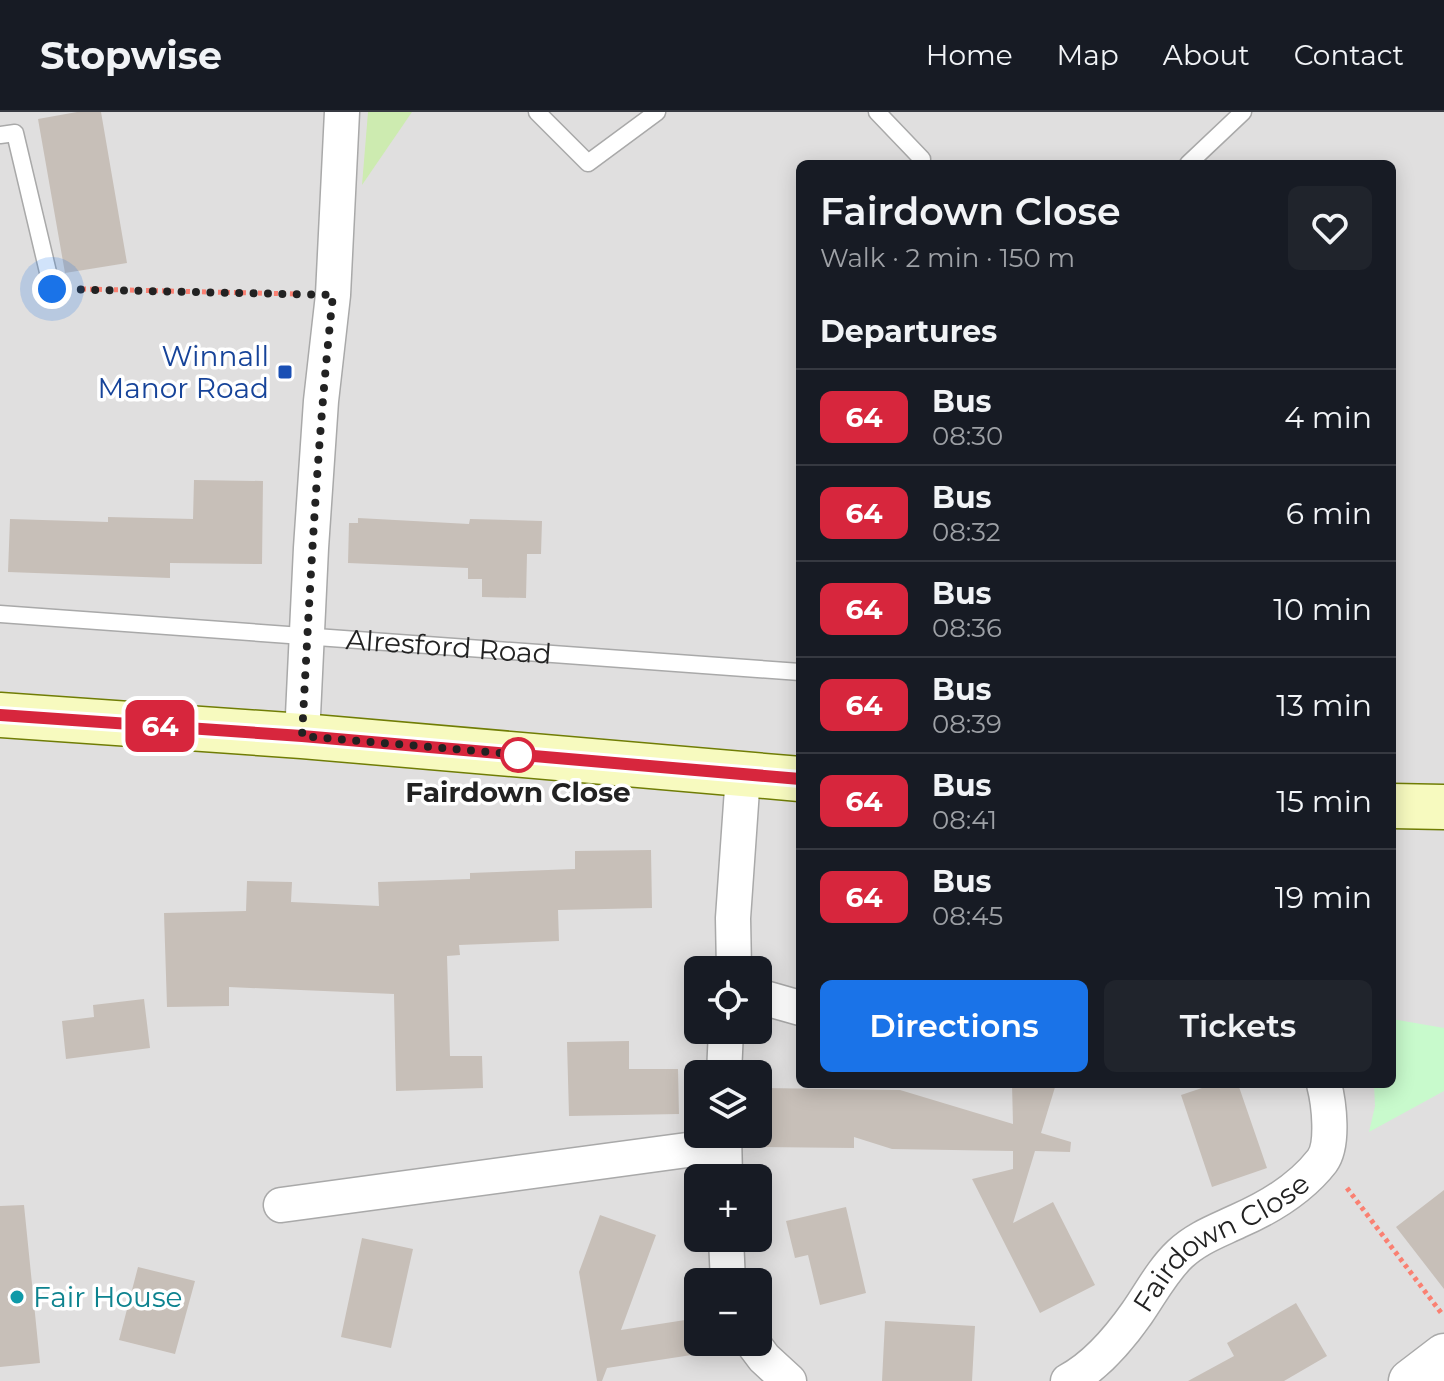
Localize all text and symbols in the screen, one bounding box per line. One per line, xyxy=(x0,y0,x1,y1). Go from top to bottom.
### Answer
text: Stopwise xyxy=(40,32,222,79)
text: Home xyxy=(926,38,1013,72)
text: Map xyxy=(1057,38,1119,72)
text: About xyxy=(1163,38,1250,72)
text: Contact xyxy=(1294,38,1404,72)
button: heart xyxy=(1288,186,1372,270)
text: Fairdown Close xyxy=(820,188,1121,235)
text: Walk · 2 min · 150 m xyxy=(820,242,1075,274)
your location xyxy=(32,269,72,309)
text: Departures xyxy=(820,313,997,350)
place label: Winnall Manor Road xyxy=(97,339,269,405)
marker: Winnall Manor Road xyxy=(276,363,294,381)
text: Bus xyxy=(932,383,992,420)
text: 4 min xyxy=(1284,399,1372,436)
text: 64 xyxy=(845,400,883,434)
text: 08:30 xyxy=(932,420,1003,452)
text: Bus xyxy=(932,479,992,516)
text: 6 min xyxy=(1286,495,1372,532)
text: 64 xyxy=(845,496,883,530)
text: 08:32 xyxy=(932,516,1001,548)
text: Bus xyxy=(932,575,992,612)
text: 10 min xyxy=(1273,591,1372,628)
text: 64 xyxy=(845,592,883,626)
text: 08:36 xyxy=(932,612,1002,644)
street label: Alresford Road xyxy=(345,622,553,671)
text: Bus xyxy=(932,671,992,708)
text: 13 min xyxy=(1276,687,1372,724)
text: 64 xyxy=(845,688,883,722)
line badge: 64 xyxy=(124,700,196,752)
text: 08:39 xyxy=(932,708,1002,740)
text: 64 xyxy=(141,709,179,743)
marker: Fairdown Close xyxy=(501,738,535,772)
text: Bus xyxy=(932,767,992,804)
place label: Fairdown Close xyxy=(405,775,631,809)
text: 15 min xyxy=(1276,783,1372,820)
text: 64 xyxy=(845,784,883,818)
text: 08:41 xyxy=(932,804,997,836)
text: Bus xyxy=(932,863,992,900)
text: 19 min xyxy=(1275,879,1372,916)
text: 64 xyxy=(845,880,883,914)
text: 08:45 xyxy=(932,900,1003,932)
map controls xyxy=(684,956,772,1356)
button: locate xyxy=(684,956,772,1044)
button: Directions xyxy=(820,980,1088,1072)
button: Tickets xyxy=(1104,980,1372,1072)
button: layers xyxy=(684,1060,772,1148)
button: + xyxy=(684,1164,772,1252)
street label: Fairdown Close xyxy=(1126,1166,1316,1318)
button: − xyxy=(684,1268,772,1356)
place label: Fair House xyxy=(33,1280,182,1314)
marker: Fair House xyxy=(8,1288,26,1306)

